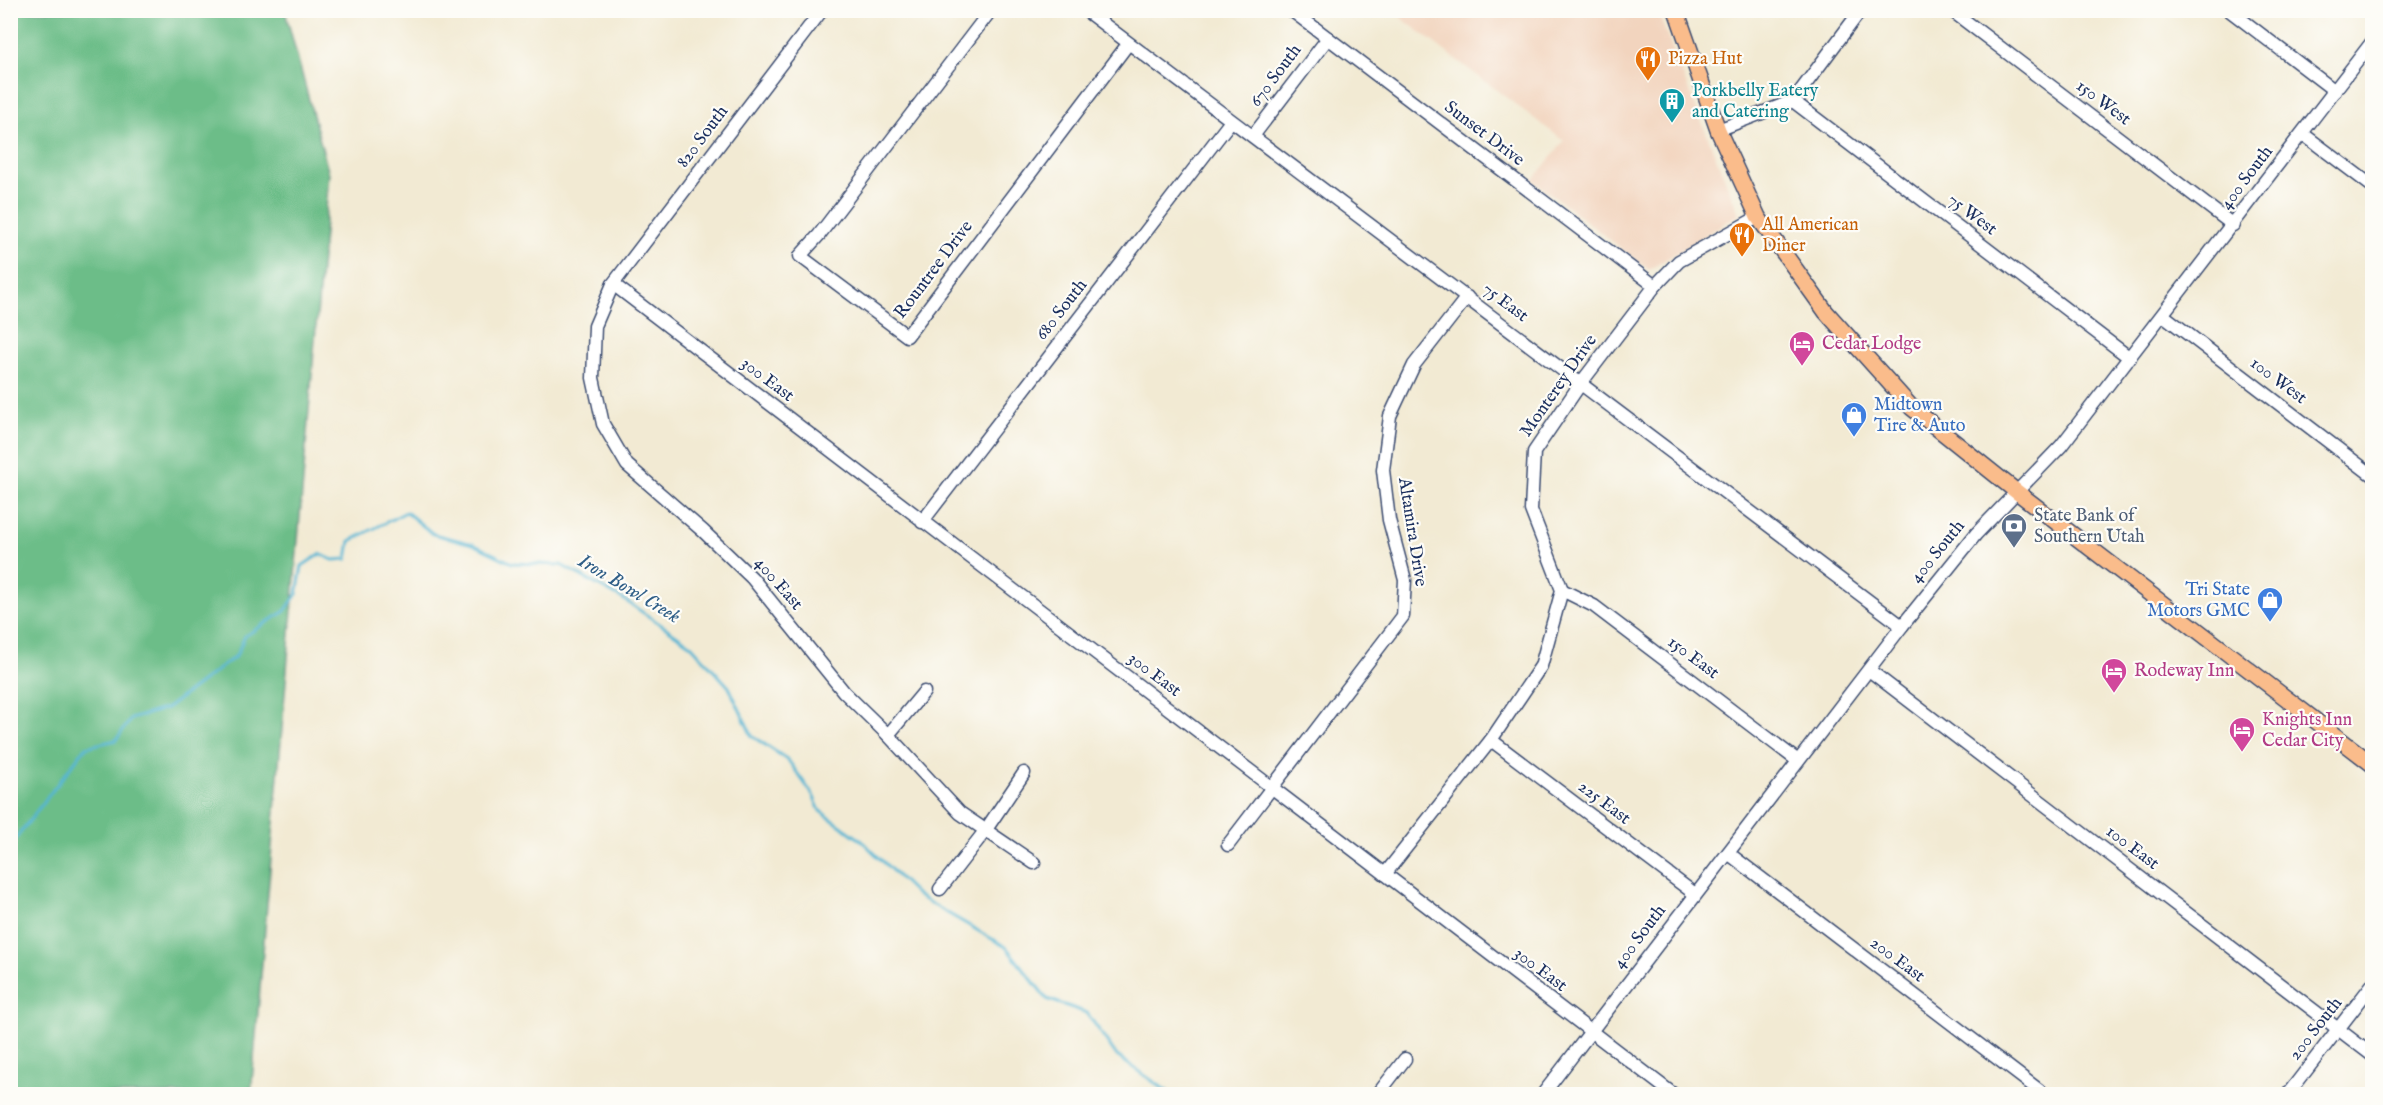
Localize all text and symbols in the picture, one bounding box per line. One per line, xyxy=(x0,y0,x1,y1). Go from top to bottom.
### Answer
street label: 670 South xyxy=(1245,40,1307,112)
restaurant icon: Pizza Hut xyxy=(1633,44,1663,82)
place label: Pizza Hut xyxy=(1668,48,1742,71)
street label: 150 West xyxy=(2071,75,2135,131)
place label: Porkbelly Eatery and Catering xyxy=(1692,80,1818,124)
building icon: Porkbelly Eatery and Catering xyxy=(1657,86,1687,124)
street label: Sunset Drive xyxy=(1439,96,1529,172)
street label: 820 South xyxy=(672,101,734,173)
street label: 400 South xyxy=(2215,141,2279,215)
street label: 75 West xyxy=(1943,189,2001,241)
place label: All American Diner xyxy=(1761,214,1859,258)
street label: Rountree Drive xyxy=(890,216,978,324)
restaurant icon: All American Diner xyxy=(1727,220,1757,258)
street label: 680 South xyxy=(1031,274,1093,345)
street label: 75 East xyxy=(1477,278,1533,328)
hotel icon: Cedar Lodge xyxy=(1787,329,1817,367)
street label: Monterey Drive xyxy=(1515,330,1603,442)
place label: Cedar Lodge xyxy=(1822,333,1921,356)
street label: 300 East xyxy=(736,352,798,408)
street label: 100 West xyxy=(2245,352,2311,410)
place label: Midtown Tire & Auto xyxy=(1874,394,1966,438)
shop icon: Midtown Tire & Auto xyxy=(1839,400,1869,438)
street label: Altamira Drive xyxy=(1392,475,1432,588)
place label: State Bank of Southern Utah xyxy=(2034,505,2145,549)
bank icon: State Bank of Southern Utah xyxy=(1999,511,2029,549)
street label: 400 South xyxy=(1906,516,1971,588)
water label: Iron Bowl Creek xyxy=(572,548,685,629)
street label: 400 East xyxy=(749,553,807,615)
place label: Tri State Motors GMC xyxy=(2147,579,2250,623)
shop icon: Tri State Motors GMC xyxy=(2255,585,2285,623)
street label: 150 East xyxy=(1663,631,1723,685)
street label: 300 East xyxy=(1123,647,1185,703)
hotel icon: Rodeway Inn xyxy=(2099,656,2129,694)
place label: Rodeway Inn xyxy=(2134,660,2235,683)
place label: Knights Inn Cedar City xyxy=(2262,709,2352,753)
hotel icon: Knights Inn Cedar City xyxy=(2227,715,2257,753)
street label: 225 East xyxy=(1573,776,1635,830)
street label: 100 East xyxy=(2101,820,2163,876)
street label: 400 South xyxy=(1608,900,1672,974)
street label: 200 East xyxy=(1865,932,1929,988)
street label: 300 East xyxy=(1509,942,1571,998)
street label: 200 South xyxy=(2284,992,2348,1065)

